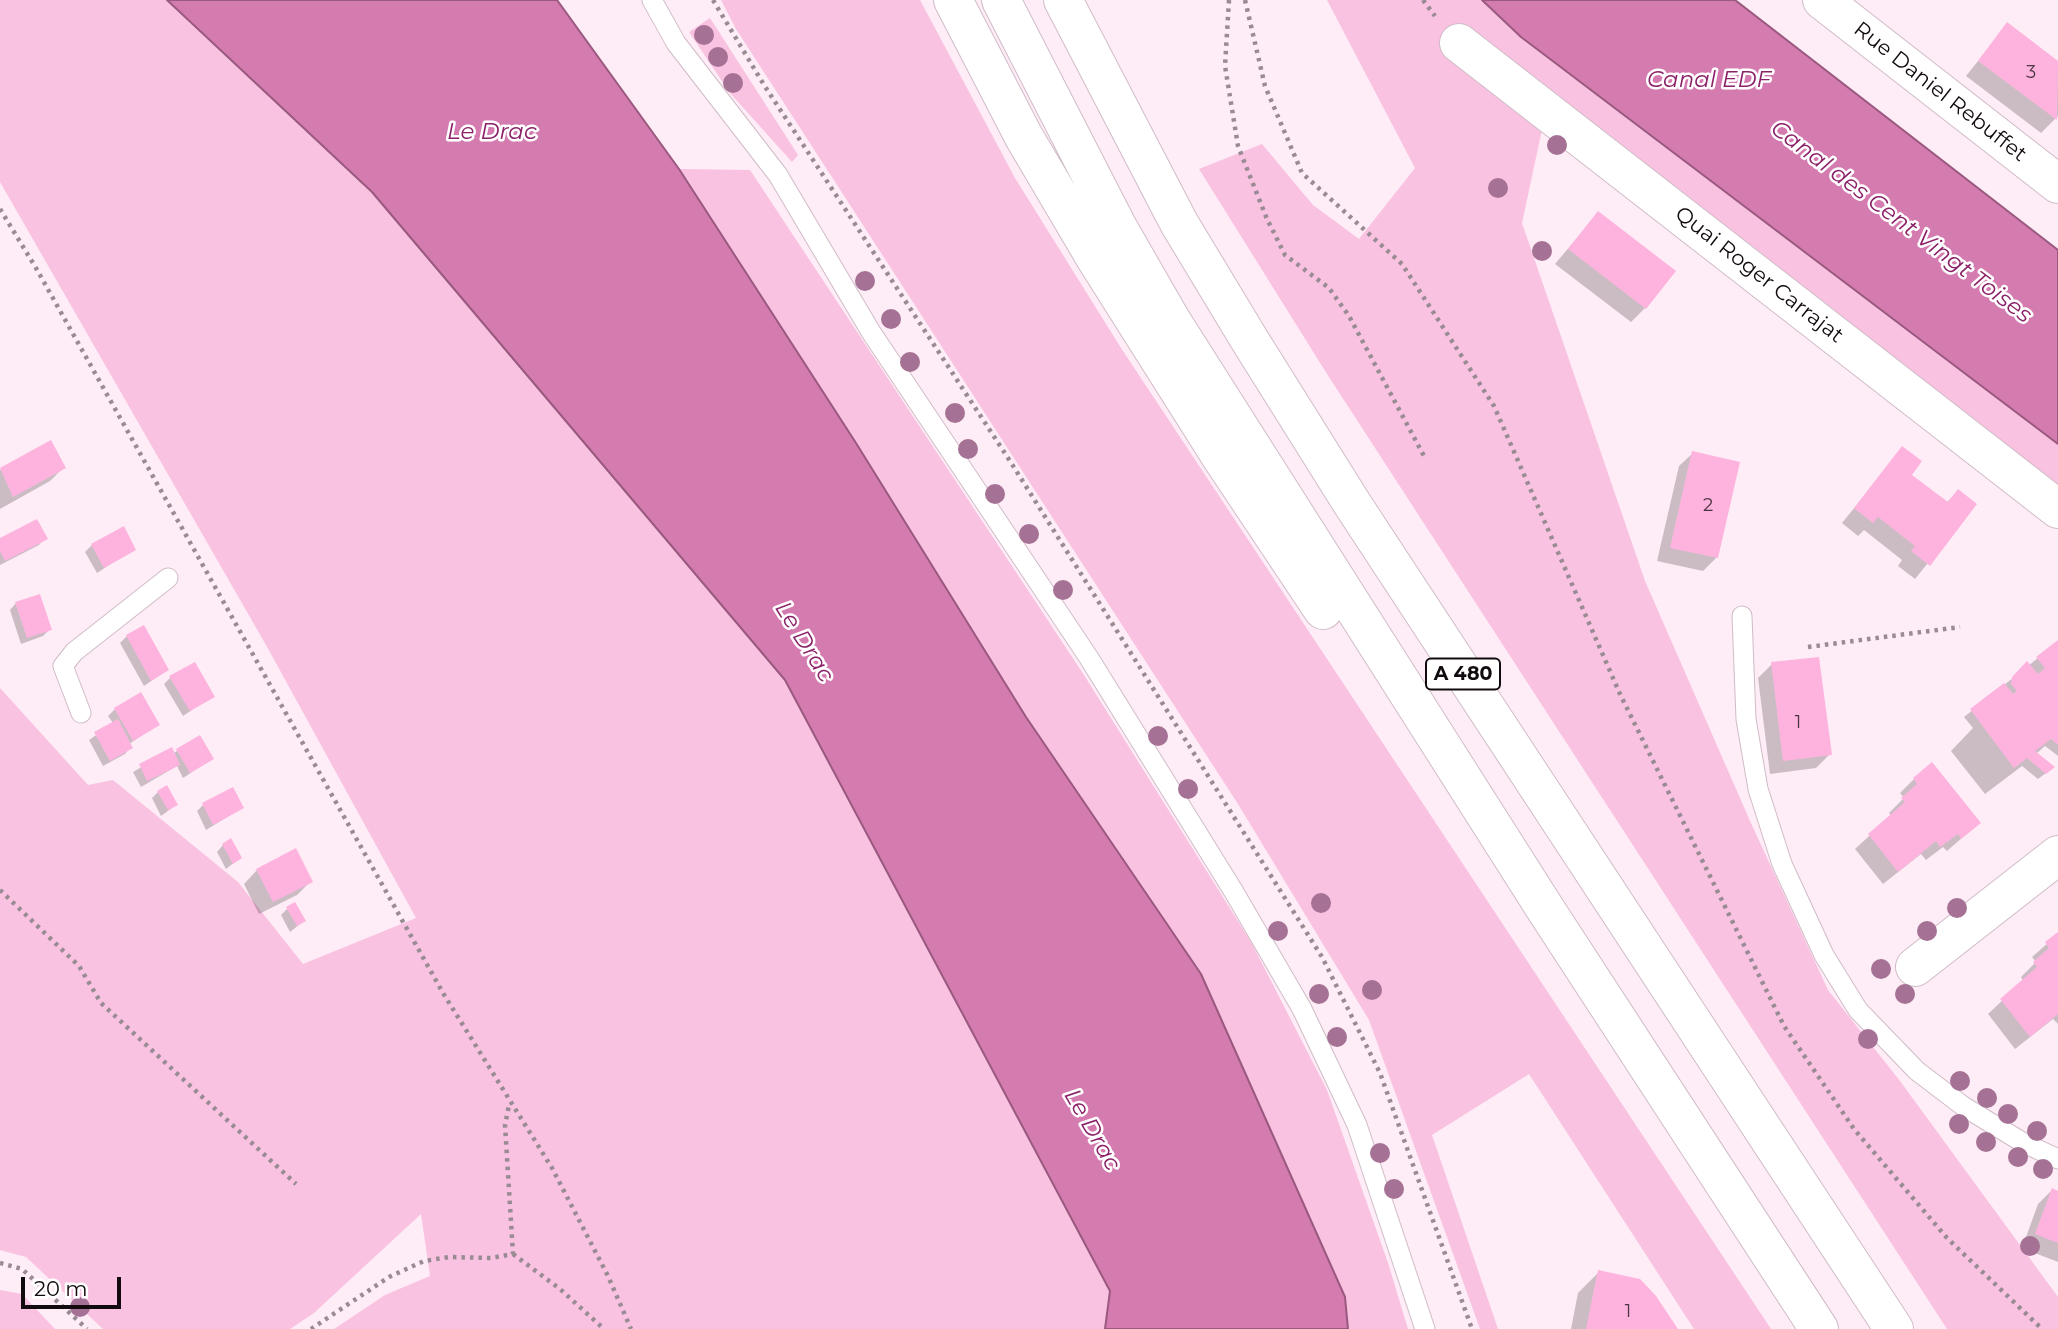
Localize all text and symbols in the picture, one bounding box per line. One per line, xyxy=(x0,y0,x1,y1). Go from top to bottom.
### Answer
street label: Rue Daniel Rebuffet xyxy=(1849,17,2031,167)
house number: 3 xyxy=(2026,62,2036,84)
water label: Canal EDF xyxy=(1647,66,1771,94)
water label: Canal des Cent Vingt Toises xyxy=(1765,115,2037,329)
water label: Le Drac xyxy=(447,118,537,146)
street label: Quai Roger Carrajat xyxy=(1670,201,1848,349)
house number: 2 xyxy=(1703,495,1713,517)
water label: Le Drac xyxy=(769,597,839,687)
road number: A 480 xyxy=(1426,659,1500,690)
house number: 1 xyxy=(1795,712,1801,734)
water label: Le Drac xyxy=(1058,1084,1126,1176)
scale bar xyxy=(24,1262,124,1306)
text: 20 m xyxy=(34,1276,88,1301)
house number: 1 xyxy=(1625,1301,1631,1323)

